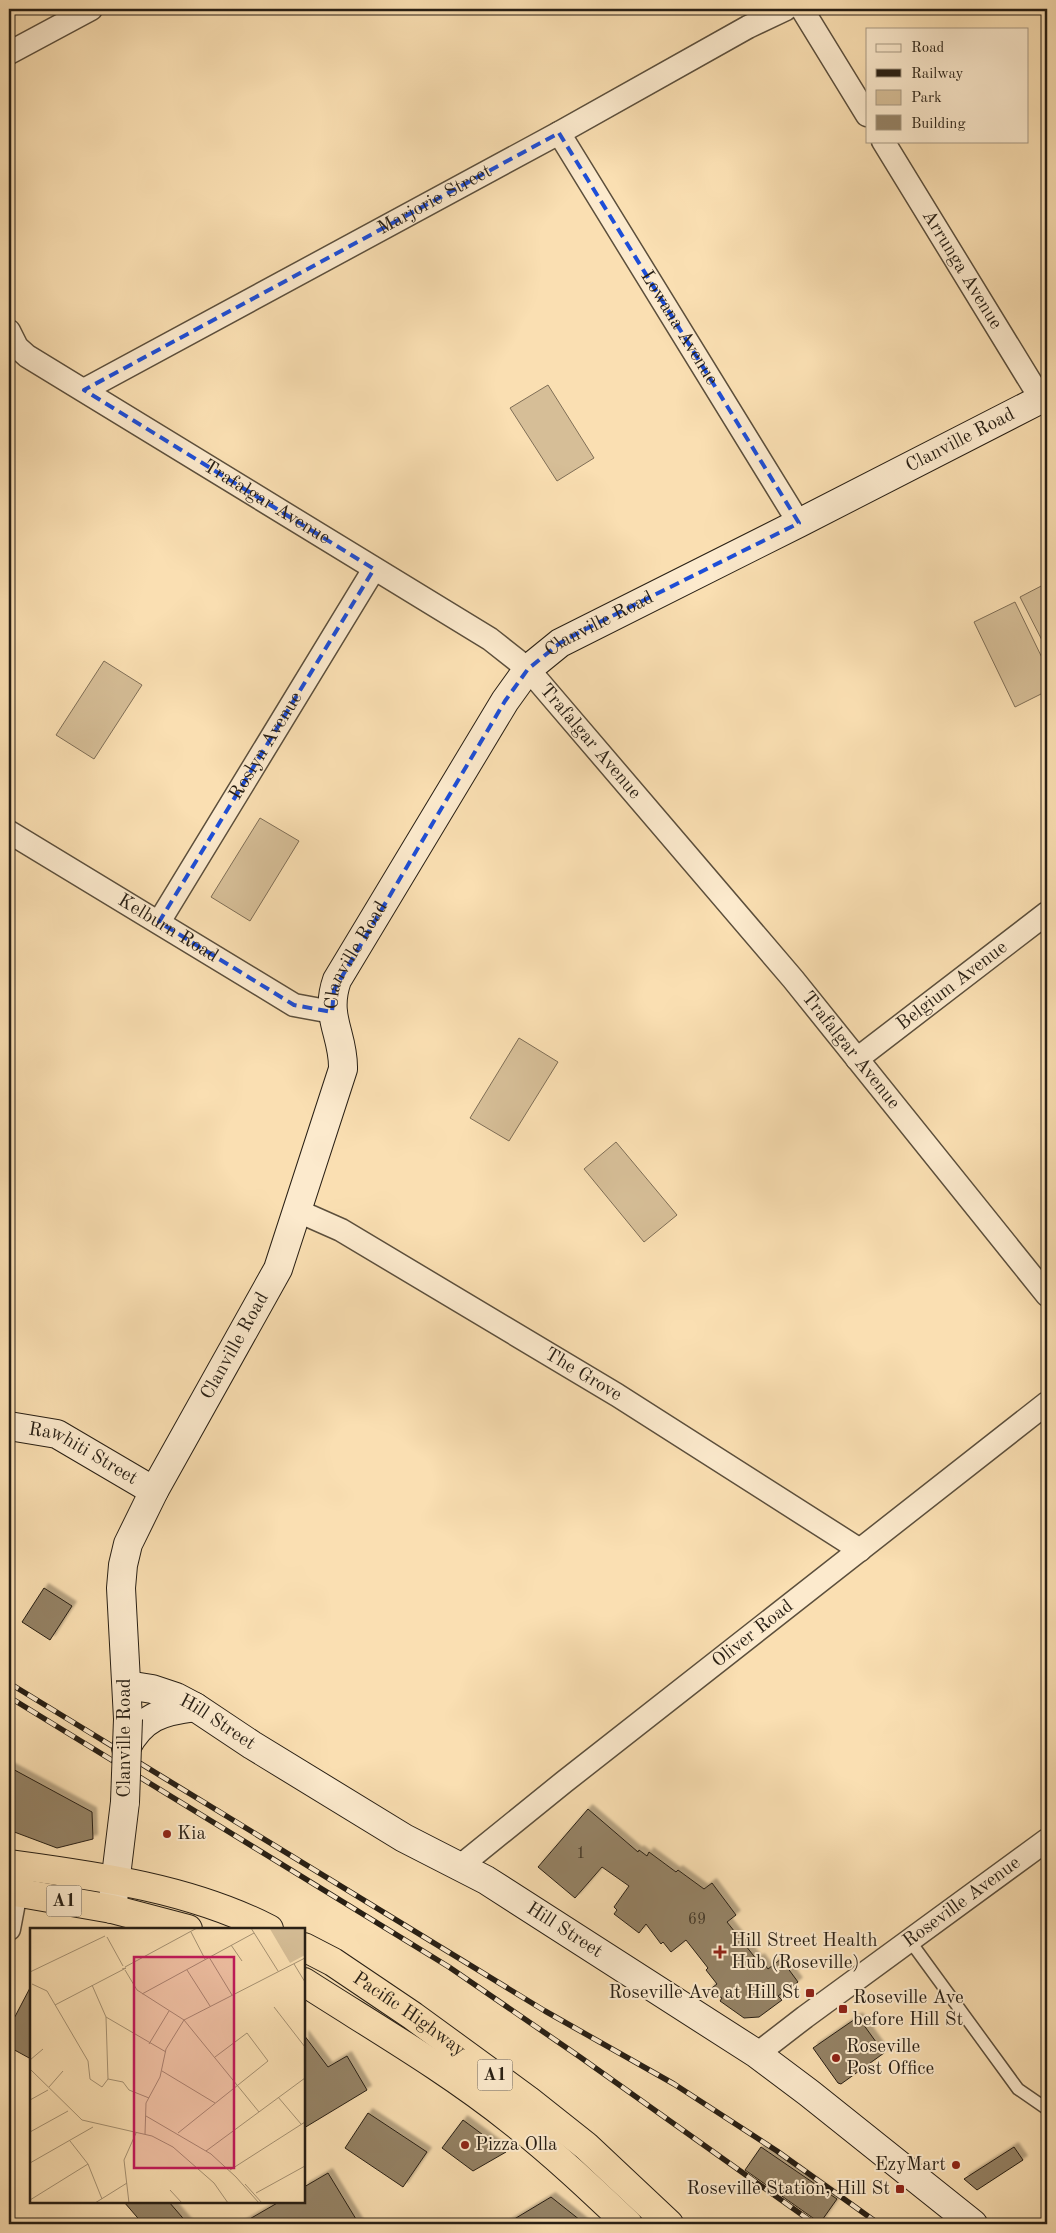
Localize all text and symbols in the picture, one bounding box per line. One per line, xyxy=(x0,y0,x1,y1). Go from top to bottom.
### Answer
legend xyxy=(866,28,1028,142)
text: Road xyxy=(911,41,945,56)
text: Railway xyxy=(911,67,964,82)
text: Park xyxy=(911,91,942,106)
text: Building xyxy=(911,117,966,132)
street label: Marjorie Street xyxy=(375,162,495,238)
street label: Arrunga Avenue xyxy=(918,207,1005,333)
street label: Lowana Avenue xyxy=(637,267,721,389)
street label: Clanville Road xyxy=(903,405,1018,476)
street label: Trafalgar Avenue xyxy=(200,457,333,548)
street label: Clanville Road xyxy=(542,588,657,660)
street label: Trafalgar Avenue xyxy=(536,680,644,803)
street label: Roslyn Avenue xyxy=(226,689,306,803)
street label: Kelburn Road xyxy=(114,891,222,966)
street label: Clanville Road xyxy=(323,898,391,1010)
street label: Belgium Avenue xyxy=(893,938,1011,1034)
street label: Trafalgar Avenue xyxy=(798,988,903,1113)
street label: Clanville Road xyxy=(198,1289,272,1403)
street label: The Grove xyxy=(541,1344,625,1405)
street label: Rawhiti Street xyxy=(27,1420,141,1489)
street label: Oliver Road xyxy=(709,1596,797,1671)
street label: Clanville Road xyxy=(116,1678,135,1798)
street label: Hill Street xyxy=(176,1691,258,1754)
place label: Kia xyxy=(177,1825,206,1844)
marker: Kia xyxy=(161,1828,173,1840)
house number: 1 xyxy=(576,1846,586,1862)
street label: Roseville Avenue xyxy=(900,1853,1024,1951)
road number: A1 xyxy=(46,1885,82,1916)
street label: Hill Street xyxy=(523,1899,606,1962)
house number: 69 xyxy=(688,1912,706,1928)
inset map xyxy=(30,1928,305,2203)
place label: Hill Street Health Hub (Roseville) xyxy=(731,1932,878,1973)
marker: Hill Street Health Hub (Roseville) xyxy=(713,1945,727,1959)
street label: Pacific Highway xyxy=(349,1969,469,2060)
place label: Roseville Ave at Hill St xyxy=(608,1984,800,2003)
marker: Roseville Ave at Hill St xyxy=(804,1987,816,1999)
place label: Roseville Ave before Hill St xyxy=(853,1989,964,2030)
marker: Roseville Ave before Hill St xyxy=(837,2003,849,2015)
place label: Roseville Post Office xyxy=(846,2038,934,2079)
marker: Roseville Post Office xyxy=(830,2052,842,2064)
road number: A1 xyxy=(478,2060,512,2090)
place label: Pizza Olla xyxy=(475,2136,558,2155)
marker: Pizza Olla xyxy=(459,2139,471,2151)
place label: EzyMart xyxy=(875,2156,946,2175)
marker: EzyMart xyxy=(950,2159,962,2171)
place label: Roseville Station, Hill St xyxy=(686,2180,890,2199)
marker: Roseville Station, Hill St xyxy=(894,2183,906,2195)

